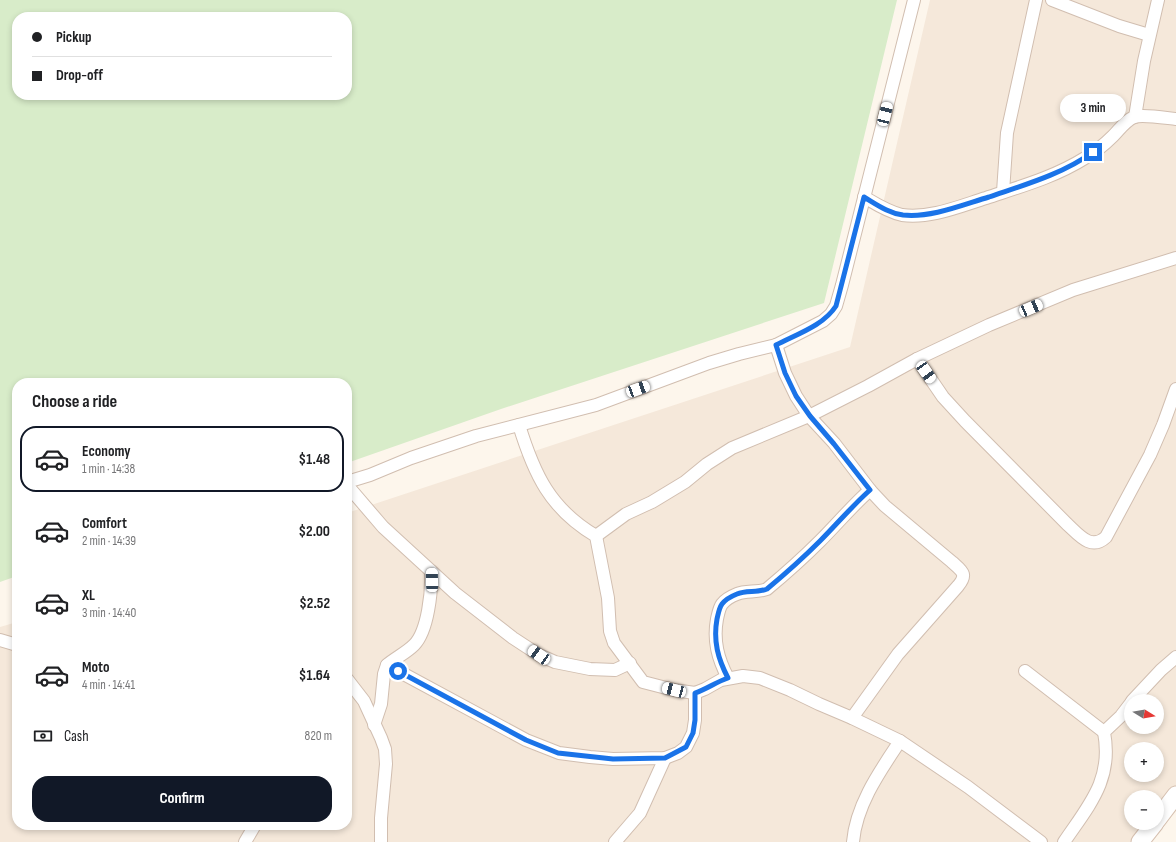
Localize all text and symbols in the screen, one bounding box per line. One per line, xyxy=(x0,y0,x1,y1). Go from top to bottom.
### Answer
text: Pickup xyxy=(56,28,92,47)
text: Drop-off xyxy=(56,66,103,85)
callout: 3 min xyxy=(1060,94,1126,122)
text: 3 min xyxy=(1081,100,1105,116)
car xyxy=(876,101,894,127)
route end xyxy=(1084,143,1102,161)
car xyxy=(1018,298,1044,318)
car xyxy=(914,359,938,385)
car xyxy=(625,379,651,399)
text: Choose a ride xyxy=(32,391,117,412)
icon: car xyxy=(34,441,70,477)
text: Economy xyxy=(82,442,131,461)
text: $1.48 xyxy=(299,450,330,469)
text: 1 min · 14:38 xyxy=(82,461,135,477)
icon: car xyxy=(34,513,70,549)
text: Comfort xyxy=(82,514,127,533)
text: $2.00 xyxy=(298,522,330,541)
text: 2 min · 14:39 xyxy=(82,533,136,549)
car xyxy=(426,568,438,592)
icon: car xyxy=(34,585,70,621)
text: XL xyxy=(82,586,95,605)
text: $2.52 xyxy=(299,594,330,613)
text: 3 min · 14:40 xyxy=(82,605,136,621)
car xyxy=(526,643,552,667)
icon: car xyxy=(34,657,70,693)
text: Moto xyxy=(82,658,109,677)
route start xyxy=(389,662,407,680)
text: $1.64 xyxy=(299,666,330,685)
text: 4 min · 14:41 xyxy=(82,677,135,693)
car xyxy=(661,681,687,699)
north arrow xyxy=(1124,694,1164,734)
map controls xyxy=(1124,694,1164,830)
icon: cash xyxy=(32,725,54,747)
text: Cash xyxy=(64,727,89,746)
text: 820 m xyxy=(305,728,332,744)
button: + xyxy=(1124,742,1164,782)
button: Confirm xyxy=(32,776,332,822)
button: − xyxy=(1124,790,1164,830)

